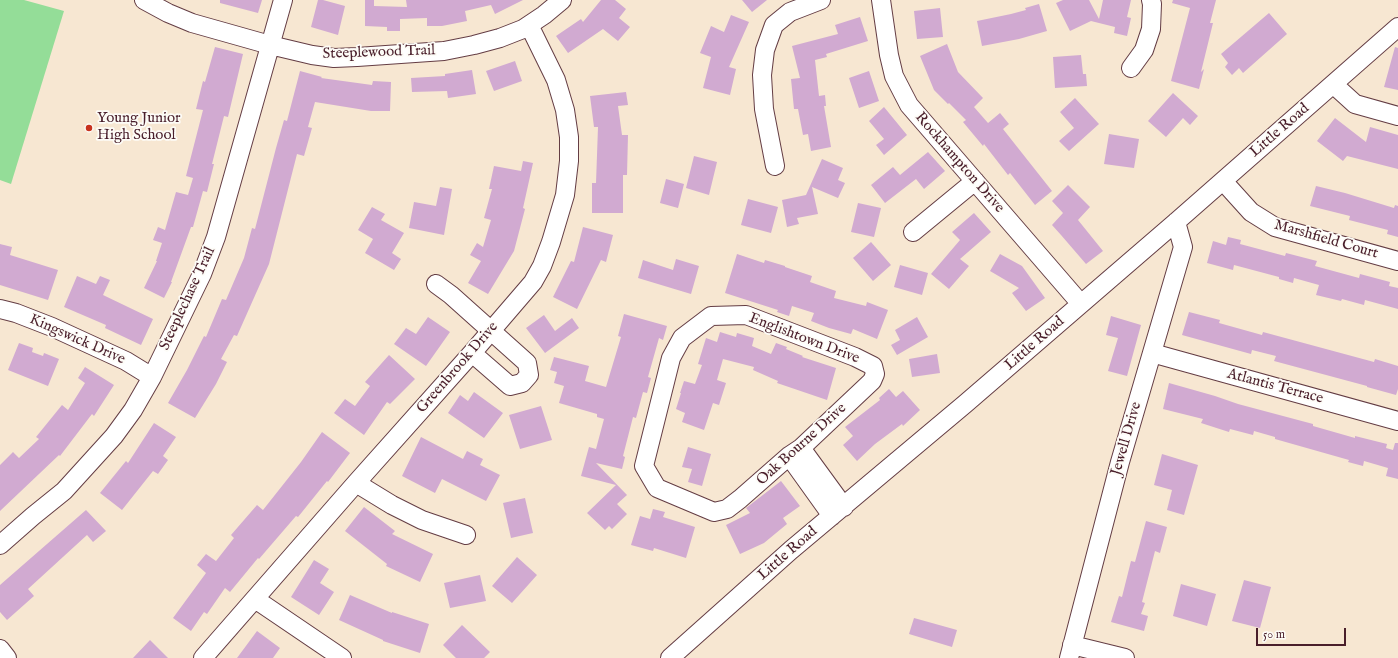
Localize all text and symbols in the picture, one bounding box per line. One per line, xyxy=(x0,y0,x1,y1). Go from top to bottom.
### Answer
street label: Steeplewood Trail xyxy=(322,42,436,64)
street label: Little Road xyxy=(1247,100,1313,162)
street label: Rockhampton Drive xyxy=(910,109,1008,217)
place label: Young Junior High School xyxy=(97,110,180,145)
marker: Young Junior High School xyxy=(84,123,94,133)
street label: Marshfield Court xyxy=(1272,217,1380,263)
street label: Steeplechase Trail xyxy=(156,245,220,353)
street label: Englishtown Drive xyxy=(746,310,862,368)
street label: Kingswick Drive xyxy=(26,311,128,369)
street label: Little Road xyxy=(1002,313,1068,375)
street label: Greenbrook Drive xyxy=(413,319,503,417)
street label: Atlantis Terrace xyxy=(1225,366,1325,408)
street label: Oak Bourne Drive xyxy=(753,400,851,490)
street label: Jewell Drive xyxy=(1108,400,1146,478)
street label: Little Road xyxy=(755,523,821,585)
scale bar xyxy=(1258,620,1348,646)
text: 50 m xyxy=(1263,627,1285,642)

